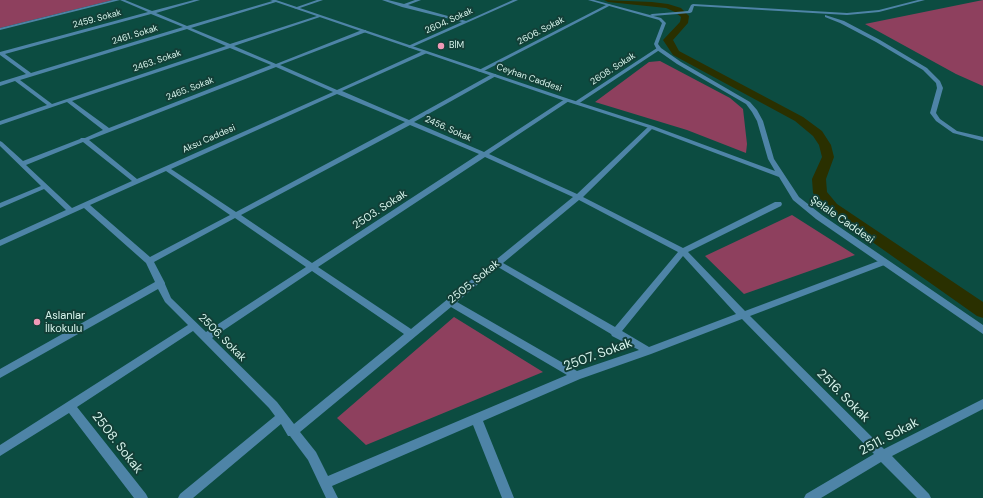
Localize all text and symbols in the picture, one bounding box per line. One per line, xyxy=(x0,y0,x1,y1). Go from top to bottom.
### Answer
street label: 2604. Sokak xyxy=(423,6,475,36)
street label: 2459. Sokak xyxy=(72,7,122,31)
street label: 2606. Sokak xyxy=(516,15,566,47)
street label: 2461. Sokak xyxy=(111,23,159,47)
marker: BİM xyxy=(436,41,446,51)
place label: BİM xyxy=(449,41,464,51)
street label: 2463. Sokak xyxy=(132,48,182,74)
street label: 2608. Sokak xyxy=(589,51,637,87)
street label: Ceyhan Caddesi xyxy=(495,62,563,94)
street label: 2465. Sokak xyxy=(165,75,215,103)
street label: 2456. Sokak xyxy=(423,114,473,144)
street label: Aksu Caddesi xyxy=(181,123,237,155)
street label: 2503. Sokak xyxy=(350,188,410,232)
street label: Şelale Caddesi xyxy=(808,193,876,247)
street label: 2505. Sokak xyxy=(446,257,502,307)
place label: Aslanlar İlkokulu xyxy=(45,309,85,335)
street label: 2506. Sokak xyxy=(195,311,249,365)
marker: Aslanlar İlkokulu xyxy=(32,317,42,327)
street label: 2507. Sokak xyxy=(562,335,634,375)
street label: 2516. Sokak xyxy=(813,366,873,426)
street label: 2508. Sokak xyxy=(88,409,146,477)
street label: 2511. Sokak xyxy=(857,415,921,459)

